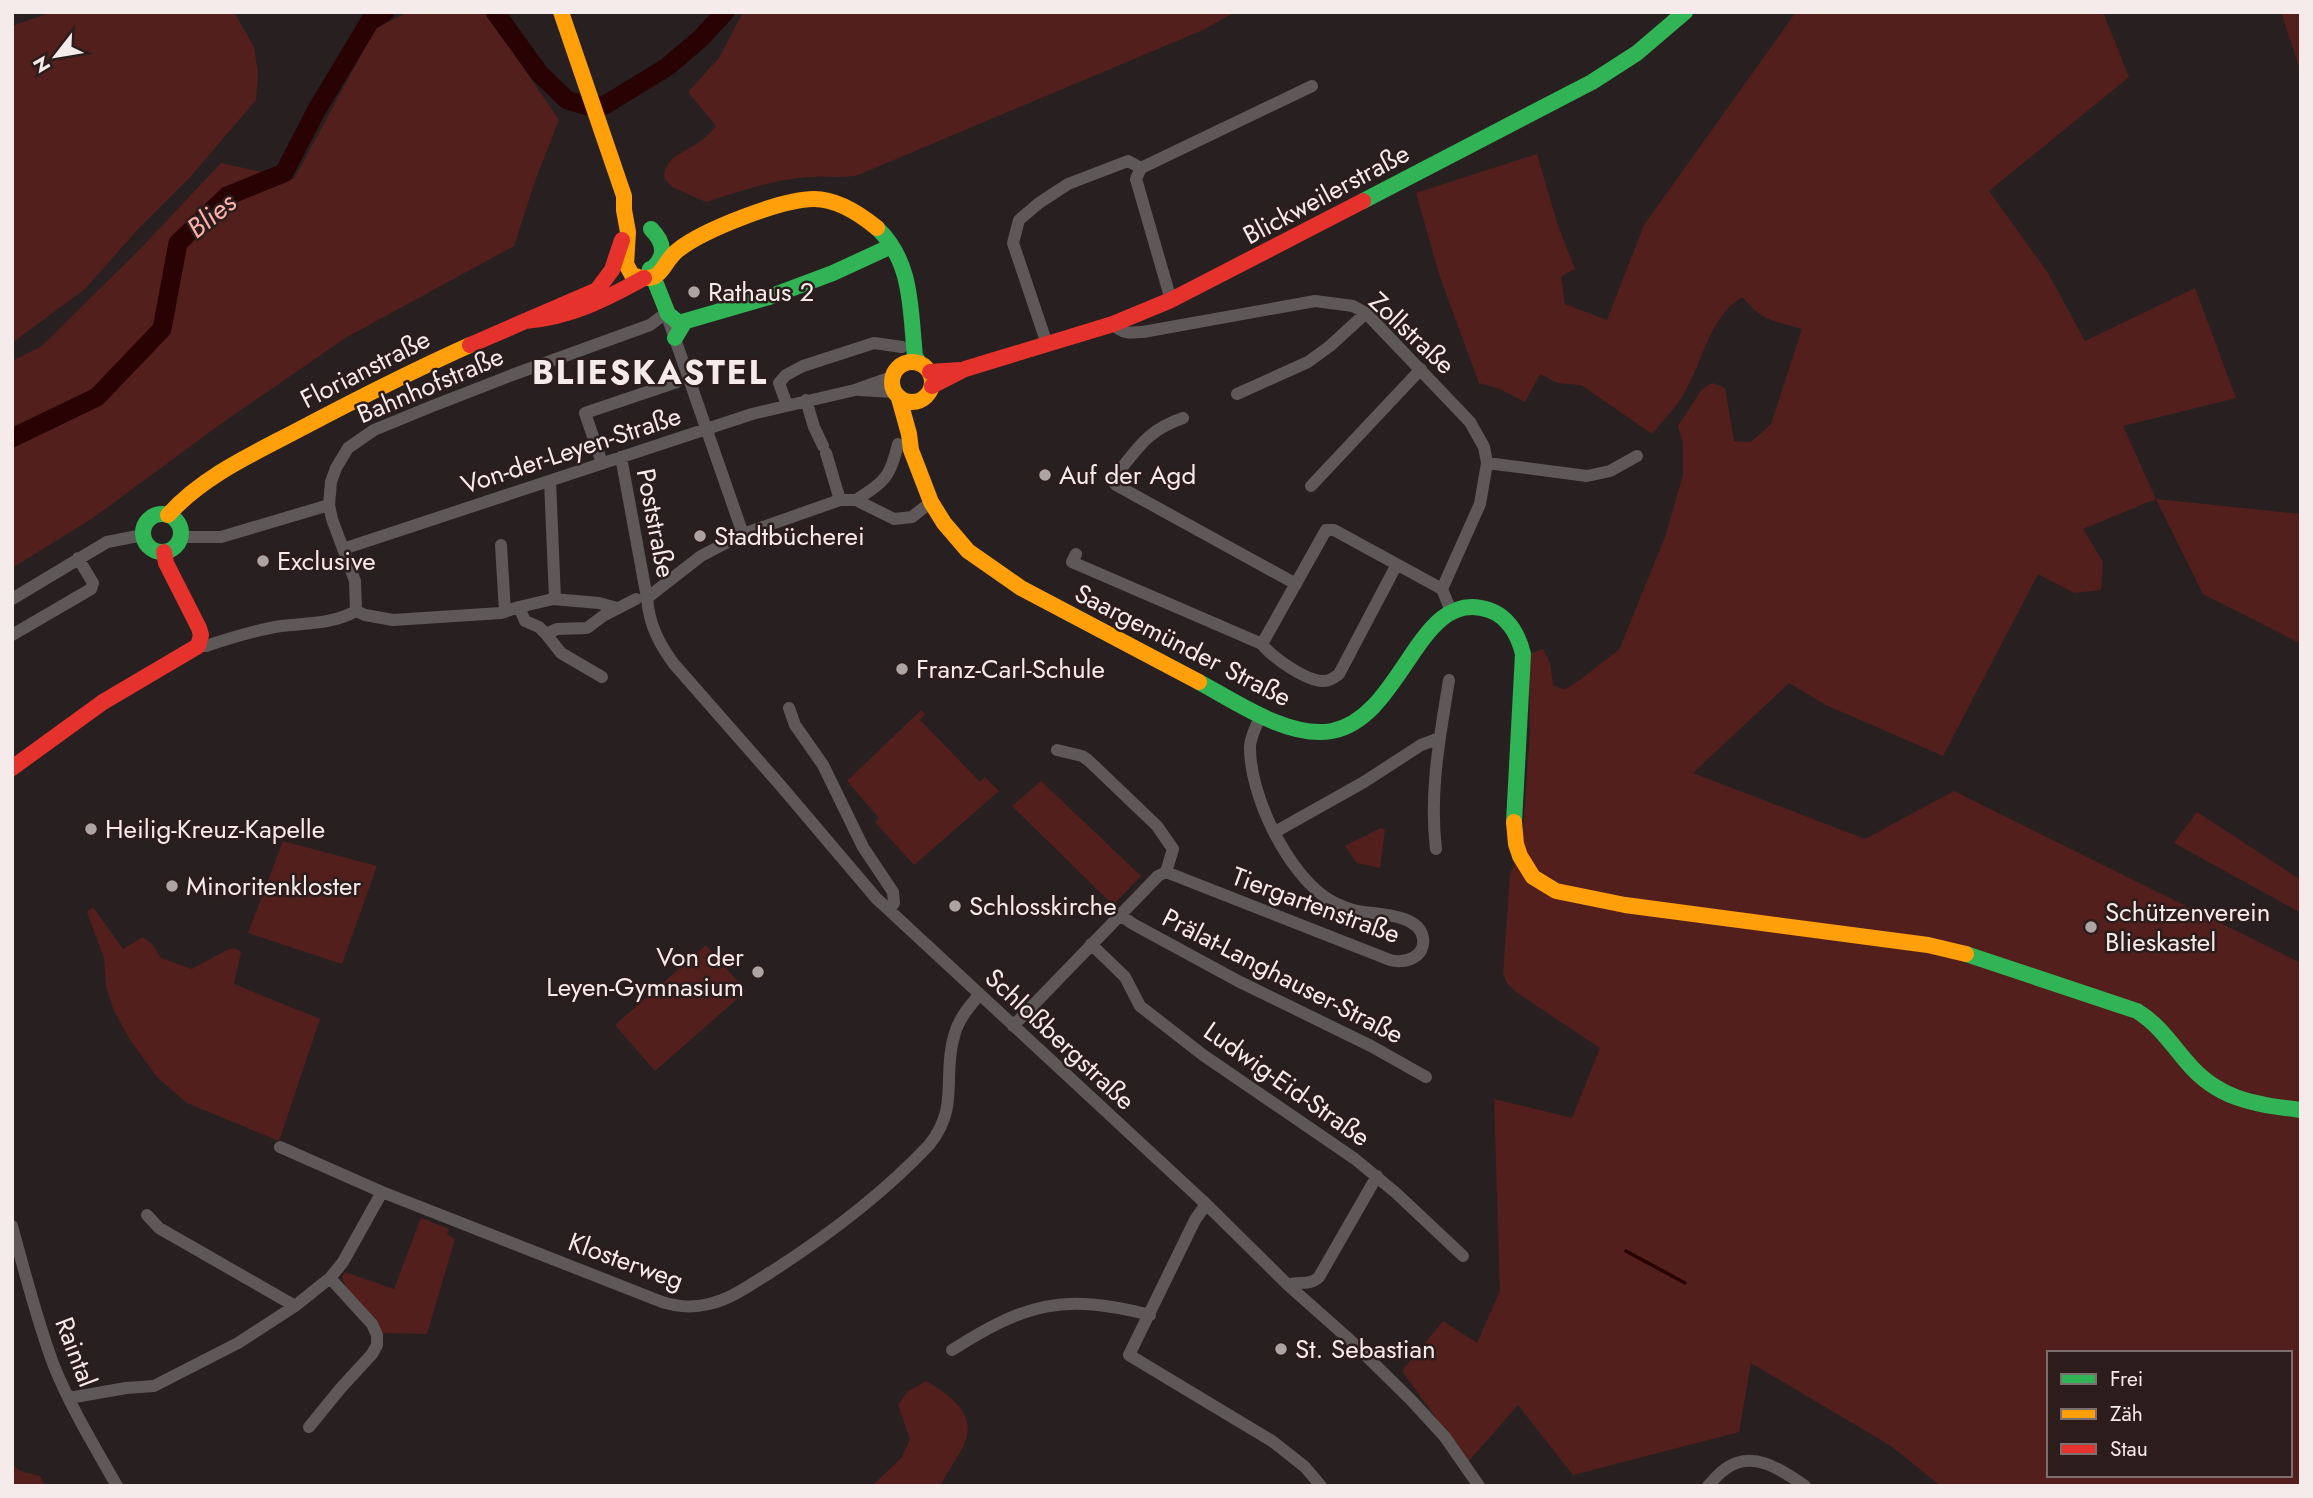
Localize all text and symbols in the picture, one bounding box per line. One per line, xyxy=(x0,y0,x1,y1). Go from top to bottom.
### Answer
north arrow xyxy=(21,21,91,91)
text: N xyxy=(26,51,57,78)
street label: Blickweilerstraße xyxy=(1236,134,1416,254)
water label: Blies xyxy=(178,182,246,248)
place label: Rathaus 2 xyxy=(708,273,814,311)
street label: Zollstraße xyxy=(1360,283,1464,383)
marker: Rathaus 2 xyxy=(686,284,702,300)
street label: Florianstraße xyxy=(293,320,437,418)
street label: Bahnhofstraße xyxy=(351,337,509,433)
district label: BLIESKASTEL xyxy=(532,349,768,396)
street label: Von-der-Leyen-Straße xyxy=(456,397,686,503)
place label: Auf der Agd xyxy=(1059,456,1196,494)
street label: Poststraße xyxy=(627,465,685,581)
marker: Auf der Agd xyxy=(1037,467,1053,483)
place label: Stadtbücherei xyxy=(714,517,865,555)
marker: Stadtbücherei xyxy=(692,528,708,544)
place label: Exclusive xyxy=(277,542,376,580)
marker: Exclusive xyxy=(255,553,271,569)
street label: Saargemünder Straße xyxy=(1068,574,1298,716)
place label: Franz-Carl-Schule xyxy=(916,650,1105,688)
marker: Franz-Carl-Schule xyxy=(894,661,910,677)
place label: Heilig-Kreuz-Kapelle xyxy=(105,810,325,848)
marker: Heilig-Kreuz-Kapelle xyxy=(83,821,99,837)
street label: Tiergartenstraße xyxy=(1227,857,1405,953)
place label: Minoritenkloster xyxy=(186,867,361,905)
marker: Minoritenkloster xyxy=(164,878,180,894)
place label: Schlosskirche xyxy=(969,887,1117,925)
place label: Schützenverein Blieskastel xyxy=(2105,893,2270,961)
marker: Schlosskirche xyxy=(947,898,963,914)
street label: Prälat-Langhauser-Straße xyxy=(1156,899,1410,1053)
marker: Schützenverein Blieskastel xyxy=(2083,919,2099,935)
place label: Von der Leyen-Gymnasium xyxy=(546,938,744,1006)
street label: Schloßbergstraße xyxy=(976,959,1144,1119)
marker: Von der Leyen-Gymnasium xyxy=(750,964,766,980)
street label: Ludwig-Eid-Straße xyxy=(1196,1012,1378,1156)
street label: Klosterweg xyxy=(563,1223,689,1299)
street label: Raintal xyxy=(45,1311,107,1393)
place label: St. Sebastian xyxy=(1295,1330,1436,1368)
marker: St. Sebastian xyxy=(1273,1341,1289,1357)
legend xyxy=(2047,1351,2292,1477)
text: Frei xyxy=(2110,1364,2143,1394)
text: Zäh xyxy=(2110,1399,2143,1429)
text: Stau xyxy=(2110,1434,2148,1464)

